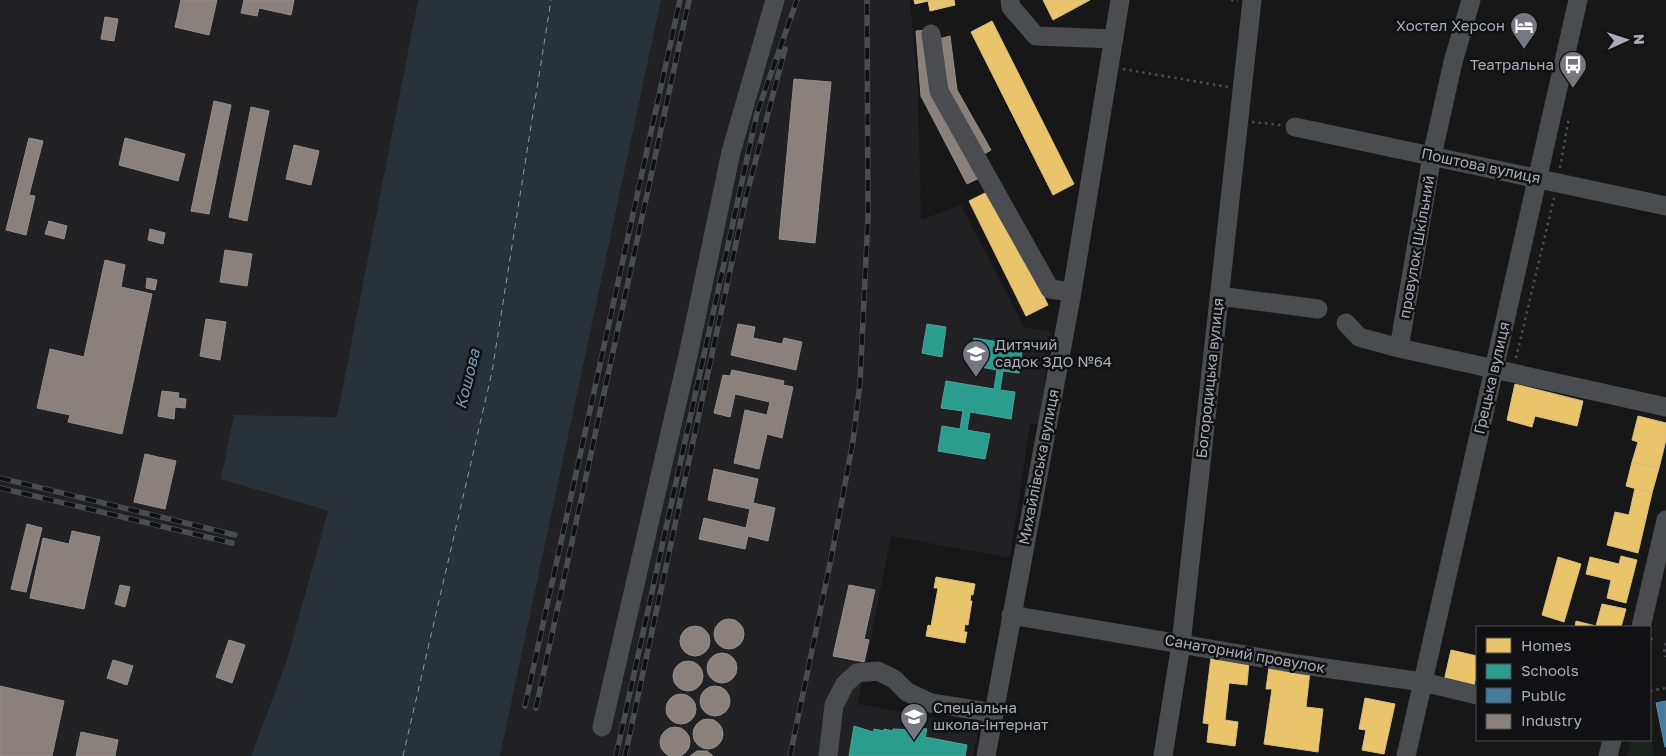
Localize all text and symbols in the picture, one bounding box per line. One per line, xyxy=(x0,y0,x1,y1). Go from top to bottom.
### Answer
hotel icon: Хостел Херсон xyxy=(1509,11,1539,50)
north arrow xyxy=(1601,15,1651,65)
place label: Хостел Херсон xyxy=(1396,16,1505,34)
text: N xyxy=(1631,34,1648,45)
bus stop icon: Театральна xyxy=(1558,50,1588,89)
place label: Театральна xyxy=(1470,55,1554,73)
street label: Поштова вулиця xyxy=(1420,144,1543,186)
street label: провулок Шкільний xyxy=(1395,174,1437,320)
street label: Богородицька вулиця xyxy=(1192,297,1226,459)
street label: Грецька вулиця xyxy=(1469,320,1513,436)
place label: Дитячий садок ЗДО №64 xyxy=(995,335,1112,370)
school or university icon: Дитячий садок ЗДО №64 xyxy=(961,339,991,378)
water label: Кошова xyxy=(450,346,484,411)
street label: Михайлівська вулиця xyxy=(1014,388,1062,546)
legend xyxy=(1476,626,1651,741)
street label: Санаторний провулок xyxy=(1164,630,1327,676)
text: Homes xyxy=(1521,636,1571,654)
text: Schools xyxy=(1521,661,1579,679)
text: Public xyxy=(1521,686,1566,704)
place label: Спеціальна школа-інтернат xyxy=(933,698,1049,733)
school or university icon: Спеціальна школа-інтернат xyxy=(899,702,929,741)
text: Industry xyxy=(1521,711,1582,729)

